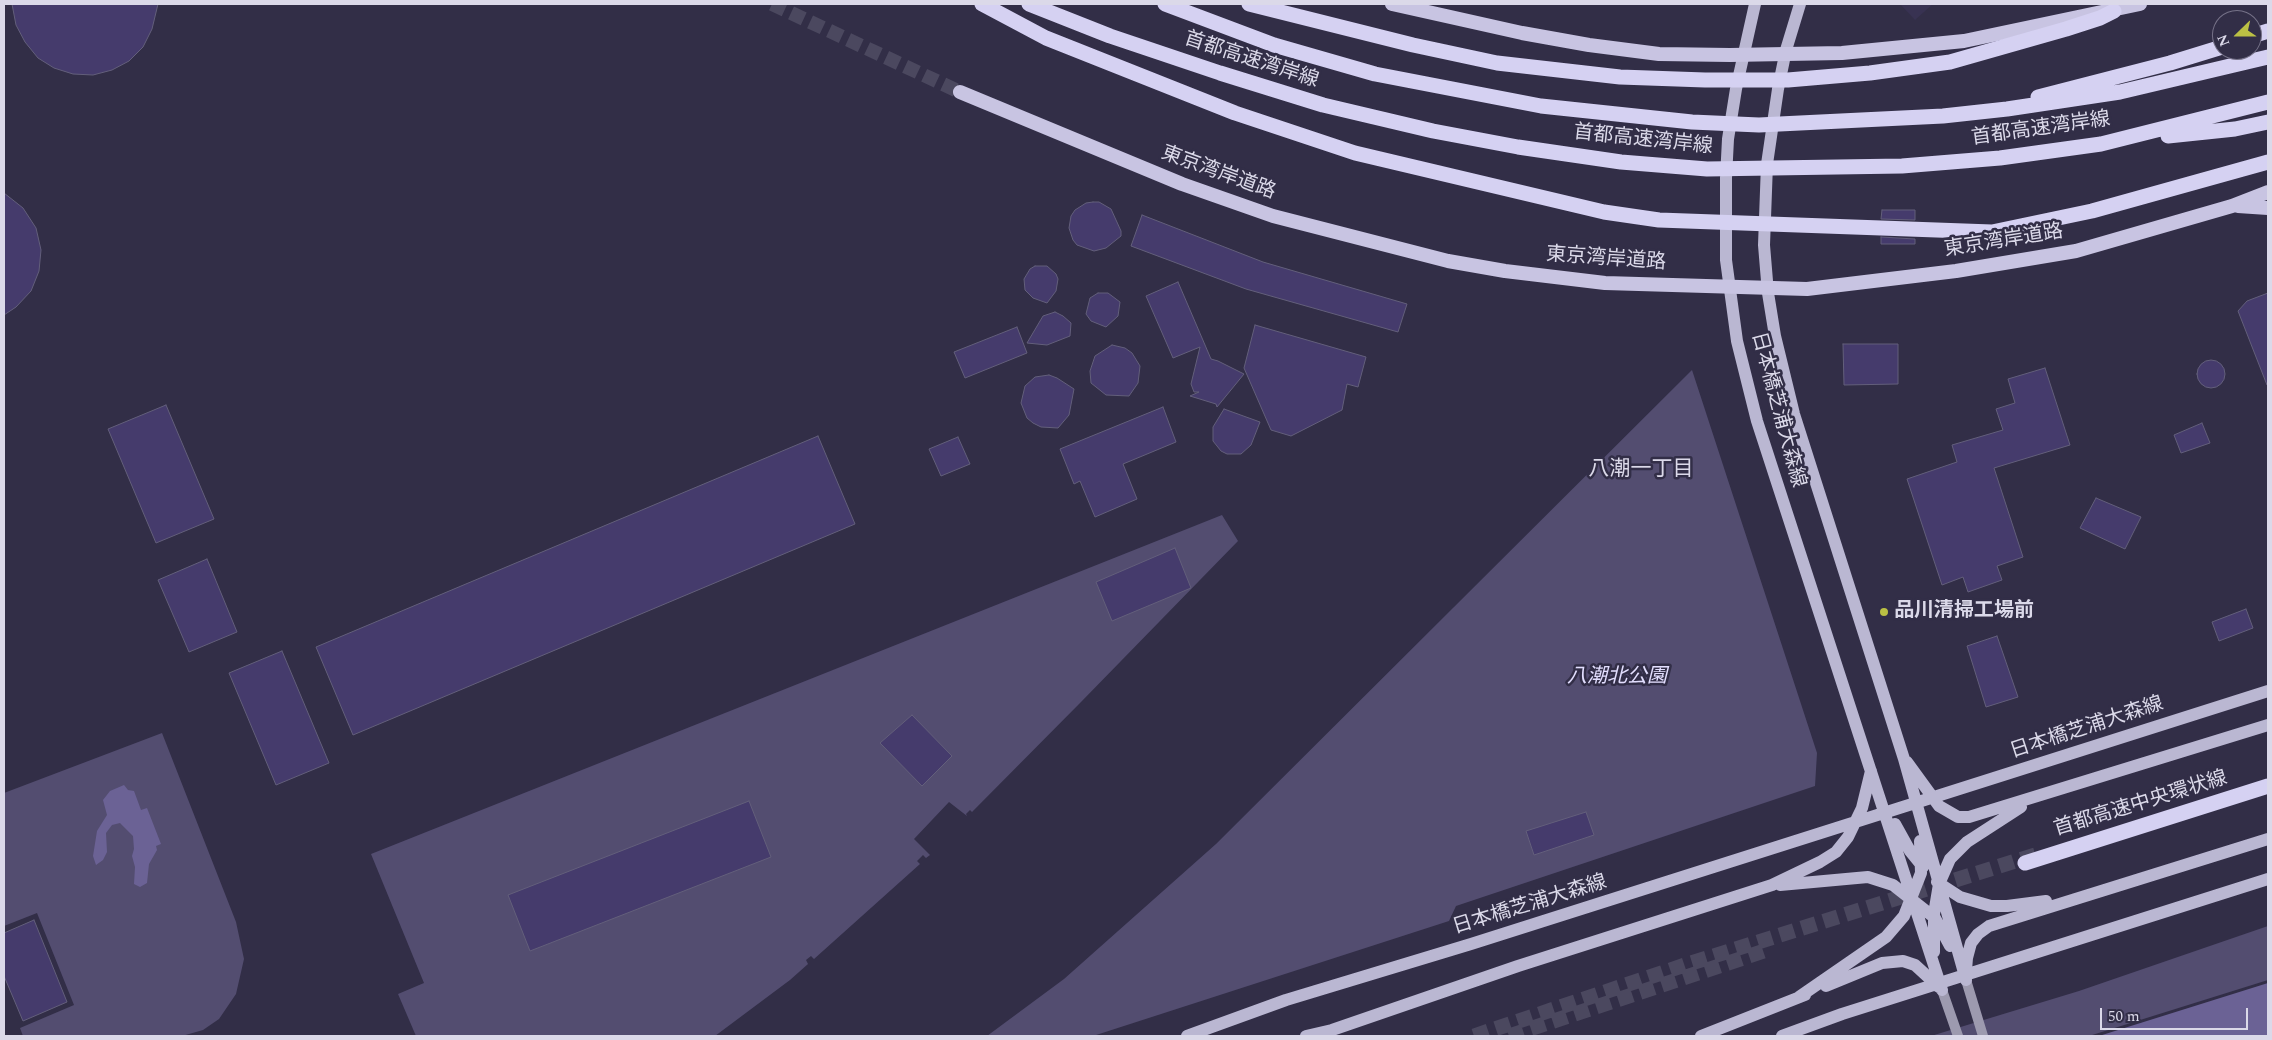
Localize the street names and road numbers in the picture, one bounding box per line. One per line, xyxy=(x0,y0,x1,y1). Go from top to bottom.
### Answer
street label: 首都高速湾岸線 xyxy=(1181,28,1321,94)
street label: 首都高速湾岸線 xyxy=(1970,108,2112,152)
street label: 首都高速湾岸線 xyxy=(1572,122,1714,160)
street label: 東京湾岸道路 xyxy=(1158,142,1278,206)
street label: 東京湾岸道路 xyxy=(1943,221,2065,263)
street label: 東京湾岸道路 xyxy=(1545,244,1667,276)
street label: 日本橋芝浦大森線 xyxy=(1745,330,1809,490)
street label: 日本橋芝浦大森線 xyxy=(2007,693,2167,765)
street label: 首都高速中央環状線 xyxy=(2051,767,2231,843)
street label: 日本橋芝浦大森線 xyxy=(1450,871,1610,941)

